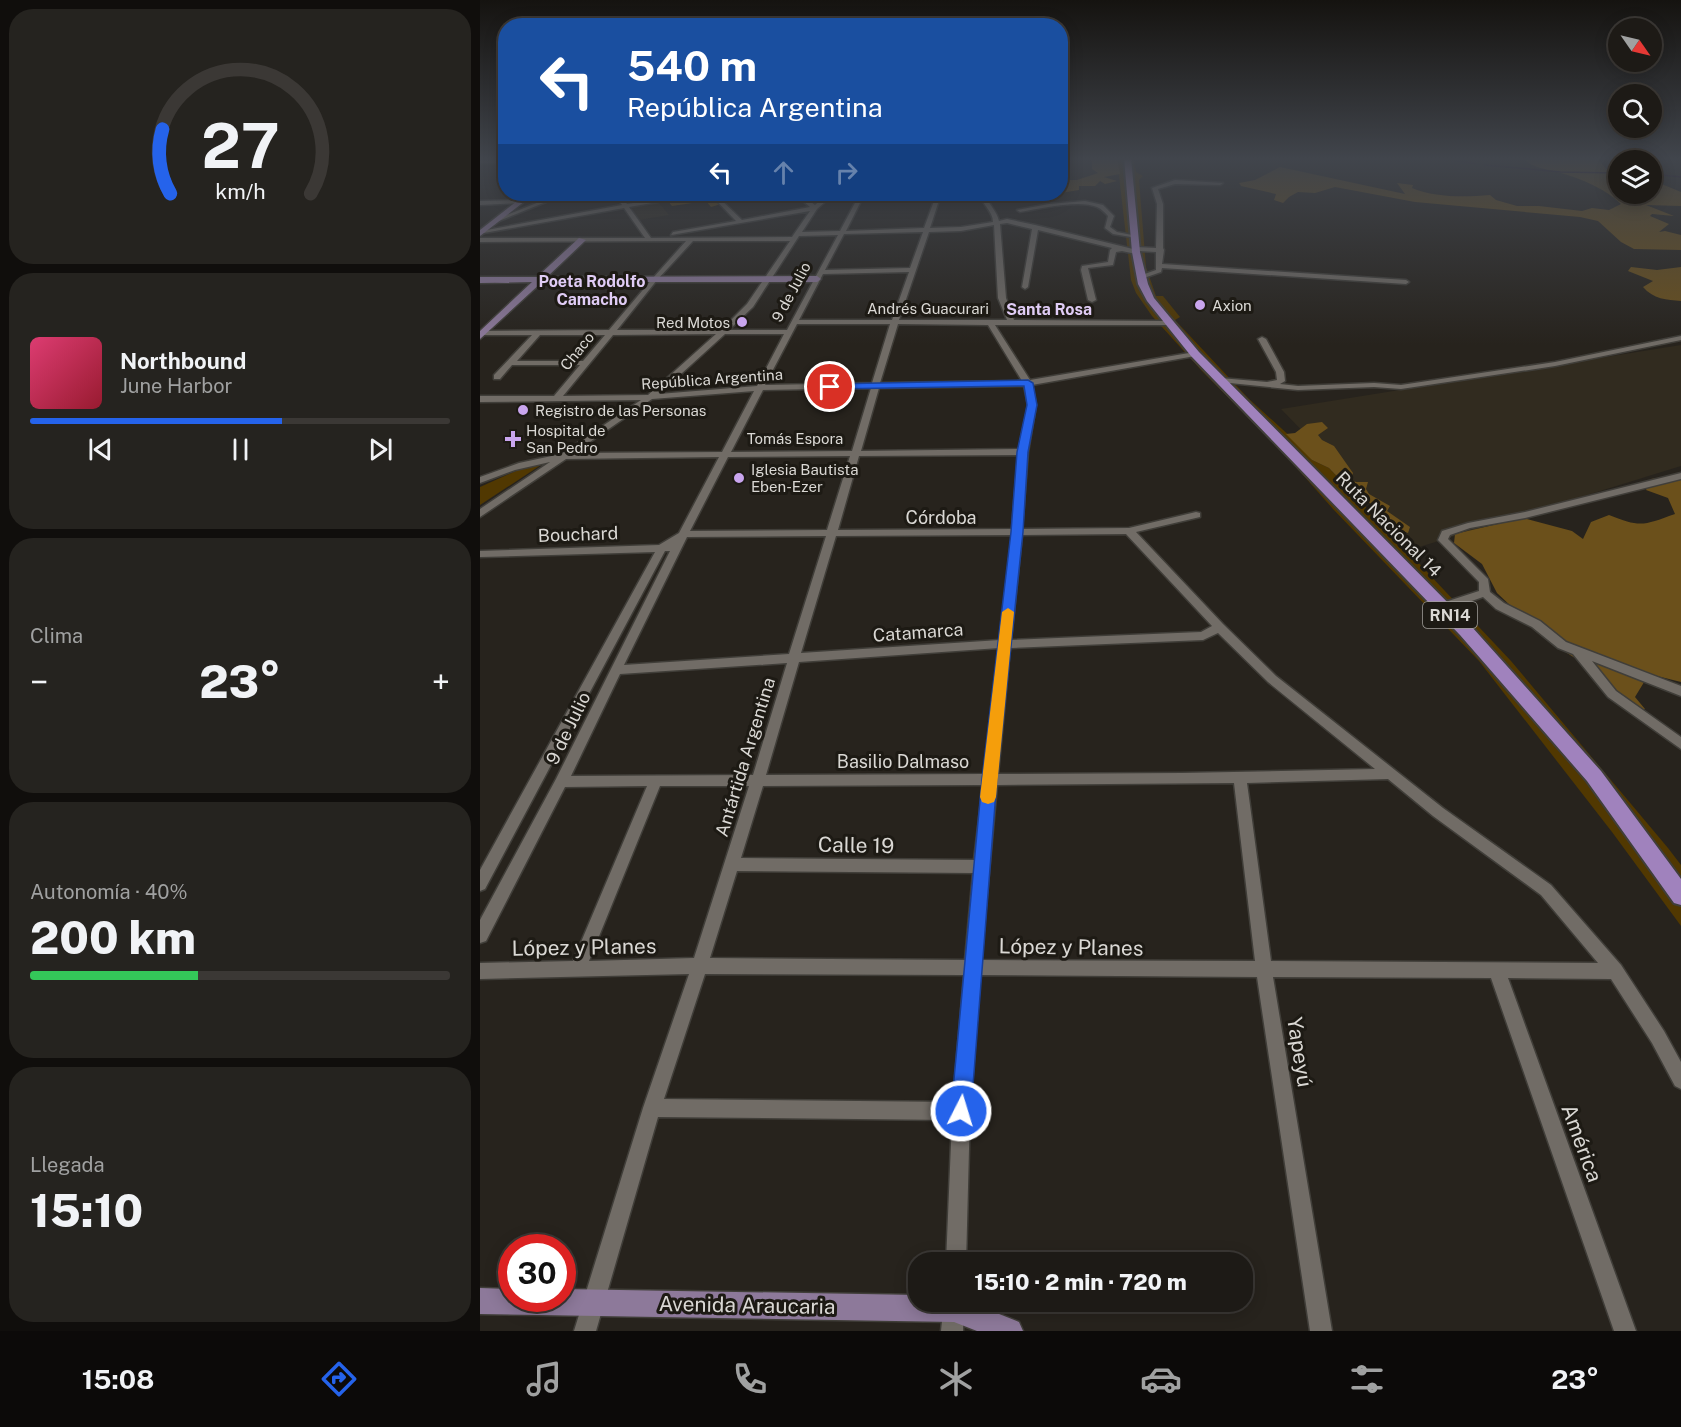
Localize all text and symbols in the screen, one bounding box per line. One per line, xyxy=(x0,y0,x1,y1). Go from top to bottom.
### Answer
north arrow xyxy=(1608,18,1662,72)
map controls xyxy=(1608,18,1662,204)
text: 540 m xyxy=(627,41,757,90)
icon: left xyxy=(528,42,606,120)
button: search xyxy=(1608,84,1662,138)
text: República Argentina xyxy=(627,91,883,123)
text: 27 xyxy=(201,109,279,182)
button: layers xyxy=(1608,150,1662,204)
icon: left xyxy=(704,156,737,189)
icon: ahead xyxy=(767,156,800,189)
icon: right xyxy=(830,156,863,189)
text: km/h xyxy=(215,179,265,204)
street label: 9 de Julio xyxy=(768,259,814,325)
district label: Poeta Rodolfo Camacho xyxy=(538,272,646,309)
place label: Axion xyxy=(1212,297,1252,314)
marker: Axion xyxy=(1193,298,1207,312)
street label: Andrés Guacurari xyxy=(867,300,989,317)
district label: Santa Rosa xyxy=(1006,300,1092,319)
place label: Red Motos xyxy=(656,314,730,331)
marker: Red Motos xyxy=(735,315,749,329)
street label: Chaco xyxy=(557,329,597,373)
text: Northbound xyxy=(120,348,246,374)
pin xyxy=(804,361,855,412)
street label: República Argentina xyxy=(641,366,783,392)
icon: arrive xyxy=(813,370,846,403)
text: June Harbor xyxy=(120,374,232,398)
place label: Registro de las Personas xyxy=(535,402,706,419)
marker: Registro de las Personas xyxy=(516,403,530,417)
place label: Hospital de San Pedro xyxy=(526,422,606,456)
marker: Hospital de San Pedro xyxy=(504,430,522,448)
street label: Tomás Espora xyxy=(747,430,843,447)
icon: previous xyxy=(84,433,117,466)
icon: pause xyxy=(224,433,257,466)
icon: next xyxy=(364,433,397,466)
place label: Iglesia Bautista Eben-Ezer xyxy=(751,461,858,495)
street label: Ruta Nacional 14 xyxy=(1332,467,1446,581)
marker: Iglesia Bautista Eben-Ezer xyxy=(732,471,746,485)
street label: Córdoba xyxy=(906,507,976,528)
street label: Bouchard xyxy=(537,522,619,546)
road number: RN14 xyxy=(1423,602,1477,628)
street label: Catamarca xyxy=(872,618,964,646)
text: Clima xyxy=(30,624,83,648)
text: 23° xyxy=(199,655,281,708)
text: − xyxy=(30,663,48,701)
text: + xyxy=(432,663,450,701)
street label: Antártida Argentina xyxy=(711,675,779,839)
street label: 9 de Julio xyxy=(541,688,595,768)
street label: Basilio Dalmaso xyxy=(837,751,969,772)
street label: Calle 19 xyxy=(818,832,894,858)
text: Autonomía · 40% xyxy=(30,880,188,904)
text: 200 km xyxy=(30,911,196,964)
street label: López y Planes xyxy=(511,933,657,961)
street label: López y Planes xyxy=(998,933,1144,961)
street label: Yapeyú xyxy=(1282,1015,1318,1089)
position arrow xyxy=(929,1079,993,1143)
street label: América xyxy=(1556,1101,1608,1185)
text: Llegada xyxy=(30,1153,105,1177)
text: 15:10 xyxy=(30,1184,143,1237)
speed limit sign: 30 xyxy=(498,1234,576,1312)
text: 15:10 · 2 min · 720 m xyxy=(974,1269,1187,1295)
street label: Avenida Araucaria xyxy=(658,1291,836,1319)
icon: directions xyxy=(318,1358,360,1400)
icon: music xyxy=(523,1358,565,1400)
icon: phone xyxy=(729,1358,771,1400)
icon: climate xyxy=(935,1358,977,1400)
icon: car xyxy=(1140,1358,1182,1400)
icon: filters xyxy=(1346,1358,1388,1400)
text: 15:08 xyxy=(82,1363,154,1395)
text: 23° xyxy=(1551,1363,1599,1395)

